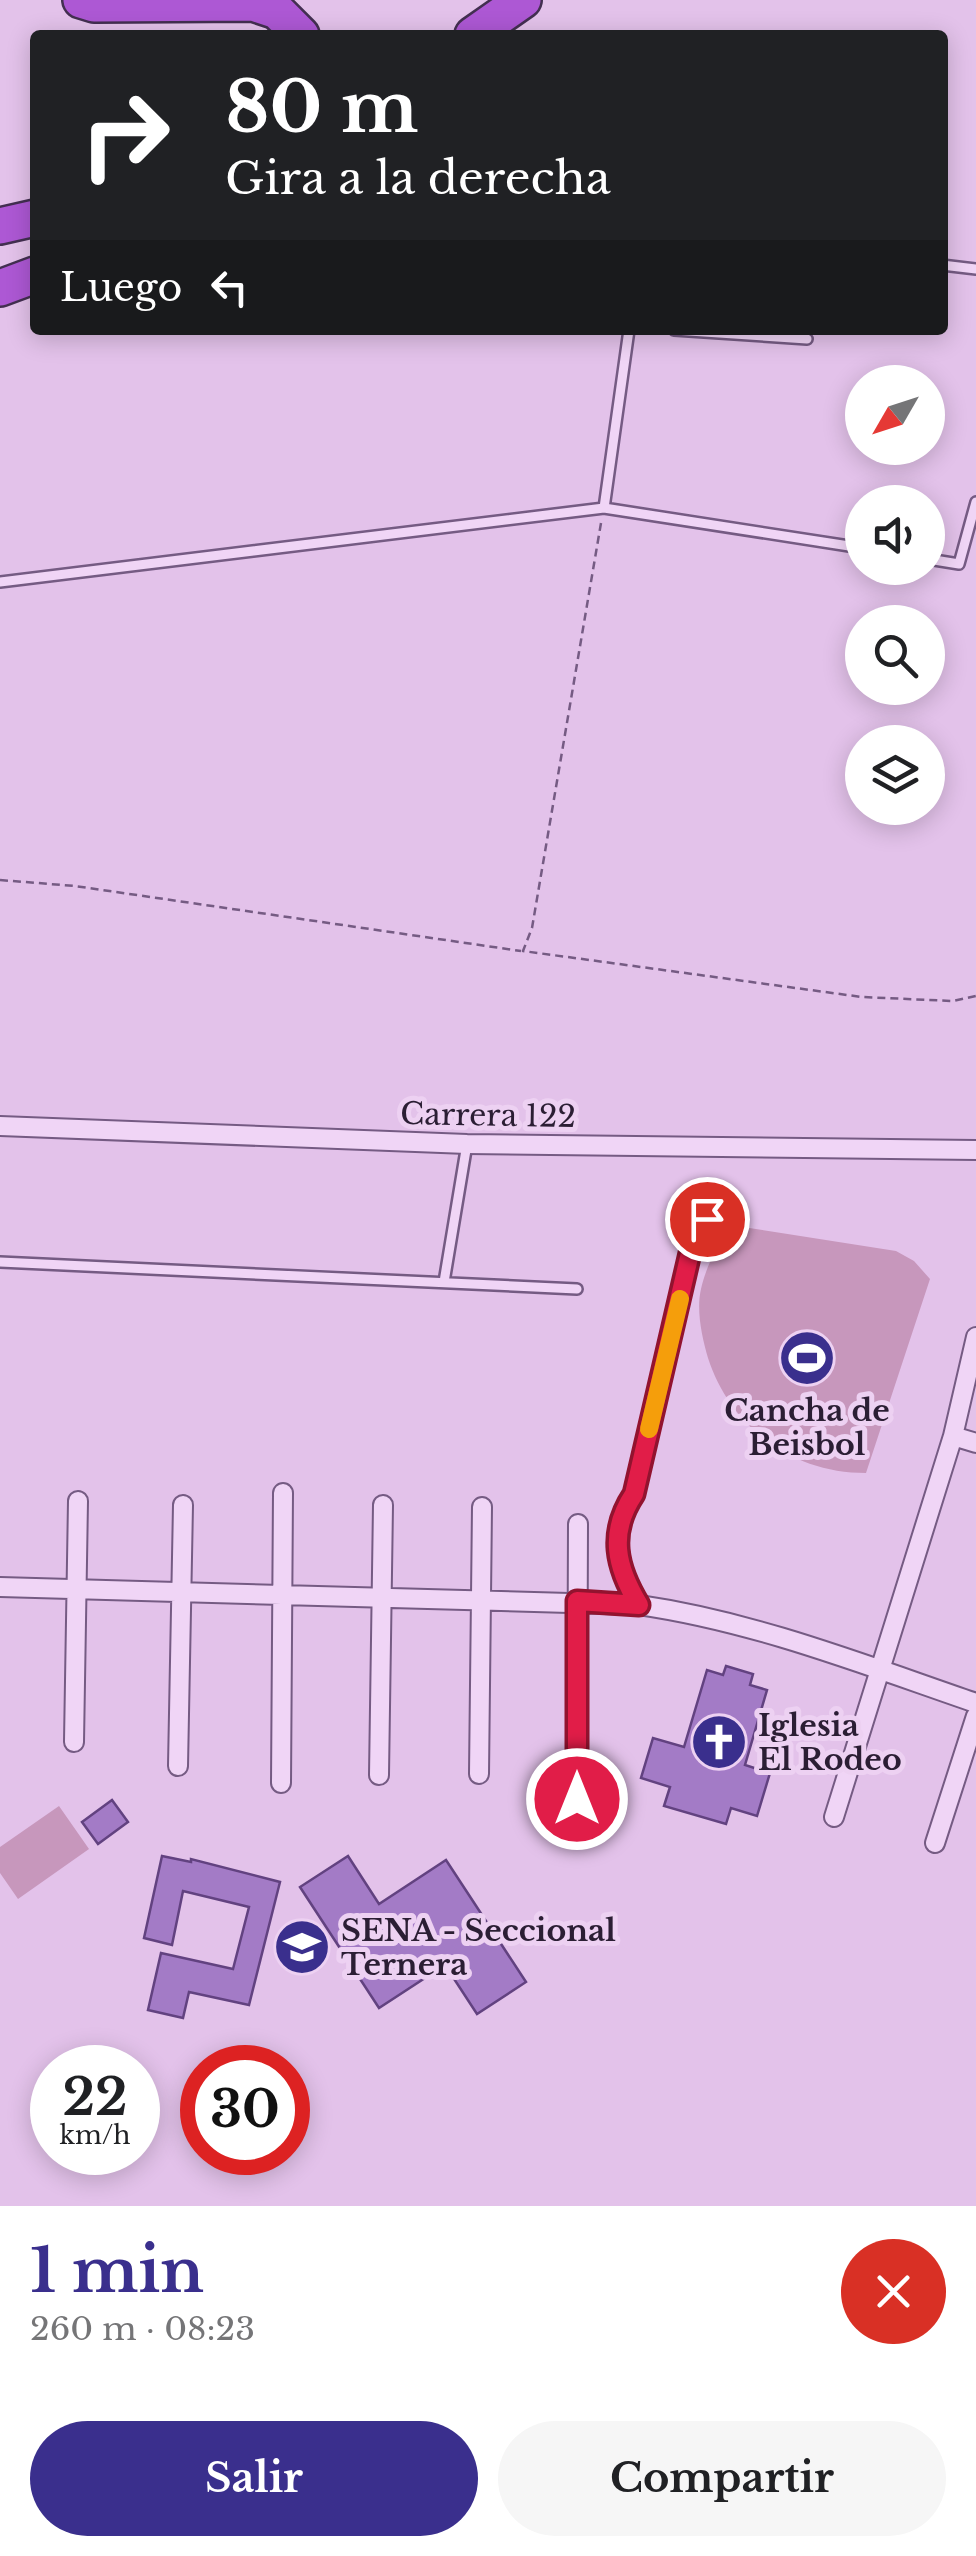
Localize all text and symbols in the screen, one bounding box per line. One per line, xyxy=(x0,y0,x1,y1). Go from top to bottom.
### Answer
text: 80 m xyxy=(225,64,418,151)
icon: right xyxy=(60,70,190,200)
text: Gira a la derecha xyxy=(225,150,611,206)
icon: left xyxy=(202,260,257,315)
text: Luego xyxy=(60,264,182,311)
north arrow xyxy=(845,365,945,465)
map controls xyxy=(845,365,945,825)
button: sound xyxy=(845,485,945,585)
button: search xyxy=(845,605,945,705)
button: layers xyxy=(845,725,945,825)
street label: Carrera 122 xyxy=(400,1095,576,1135)
pin xyxy=(665,1177,750,1262)
icon: arrive xyxy=(680,1192,735,1247)
sports icon: Cancha de Beisbol xyxy=(777,1328,837,1388)
place label: Cancha de Beisbol xyxy=(724,1392,890,1463)
place label: Iglesia El Rodeo xyxy=(758,1707,902,1778)
church icon: Iglesia El Rodeo xyxy=(689,1712,749,1772)
position arrow xyxy=(525,1747,629,1851)
place label: SENA - Seccional Ternera xyxy=(341,1912,616,1983)
school or university icon: SENA - Seccional Ternera xyxy=(272,1917,332,1977)
speed limit sign: 30 xyxy=(180,2045,310,2175)
text: 22 xyxy=(62,2066,128,2129)
text: km/h xyxy=(60,2120,130,2151)
text: 1 min xyxy=(30,2234,204,2308)
button: close xyxy=(841,2239,946,2344)
text: 260 m · 08:23 xyxy=(30,2309,255,2349)
button: Salir xyxy=(30,2421,478,2536)
button: Compartir xyxy=(498,2421,946,2536)

